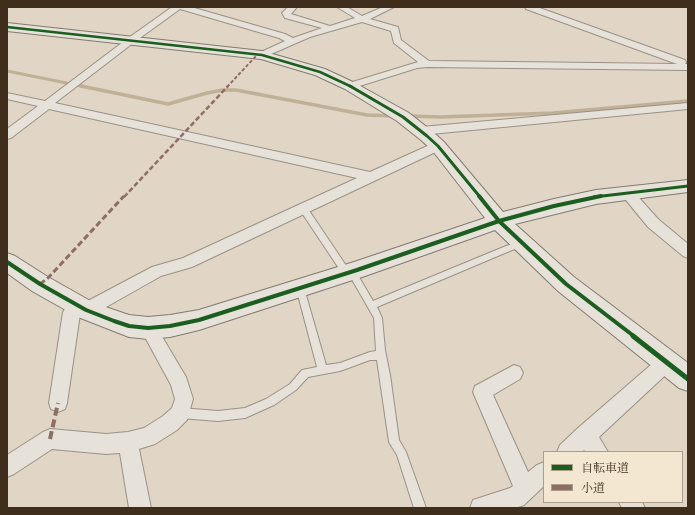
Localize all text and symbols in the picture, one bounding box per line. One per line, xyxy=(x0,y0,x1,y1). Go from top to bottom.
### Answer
legend xyxy=(543,451,683,503)
text: 自転車道 xyxy=(581,461,629,476)
text: 小道 xyxy=(581,481,605,496)

